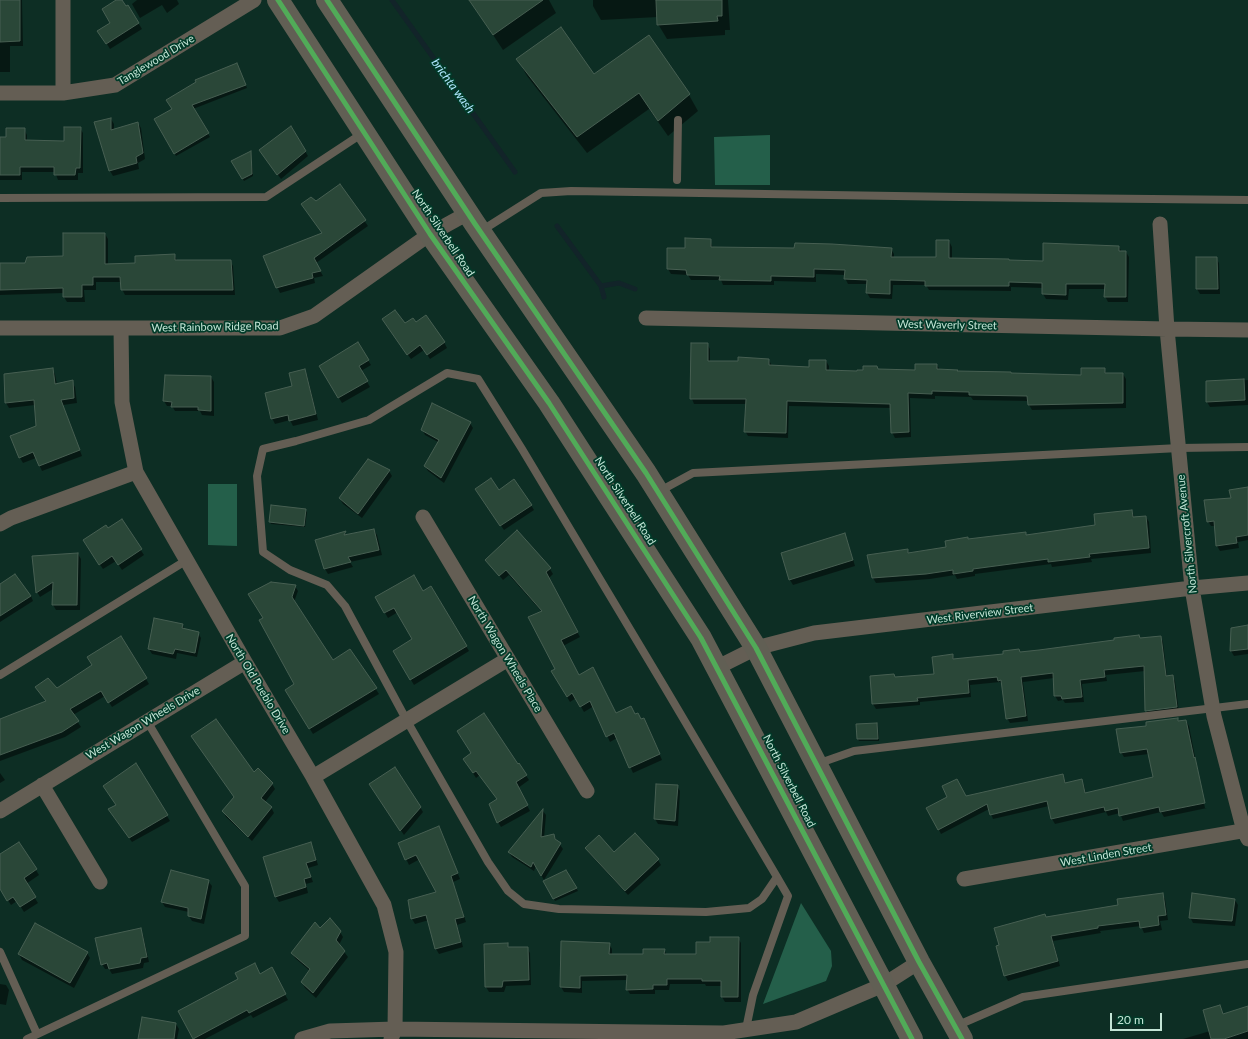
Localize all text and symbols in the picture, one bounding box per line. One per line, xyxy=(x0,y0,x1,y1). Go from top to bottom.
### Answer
street label: Tanglewood Drive xyxy=(115,32,197,88)
water label: brichta wash xyxy=(428,56,478,116)
street label: North Silverbell Road xyxy=(409,187,477,279)
street label: West Waverly Street xyxy=(897,318,997,332)
street label: West Rainbow Ridge Road xyxy=(151,319,279,335)
street label: North Silverbell Road xyxy=(592,455,658,547)
street label: North Silvercroft Avenue xyxy=(1174,474,1200,594)
street label: North Wagon Wheels Place xyxy=(465,593,545,715)
street label: West Riverview Street xyxy=(926,601,1034,627)
street label: North Old Pueblo Drive xyxy=(223,632,293,736)
street label: West Wagon Wheels Drive xyxy=(84,684,202,762)
street label: North Silverbell Road xyxy=(760,732,818,830)
street label: West Linden Street xyxy=(1059,840,1153,870)
scale bar xyxy=(1112,1005,1164,1031)
text: 20 m xyxy=(1117,1012,1144,1027)

